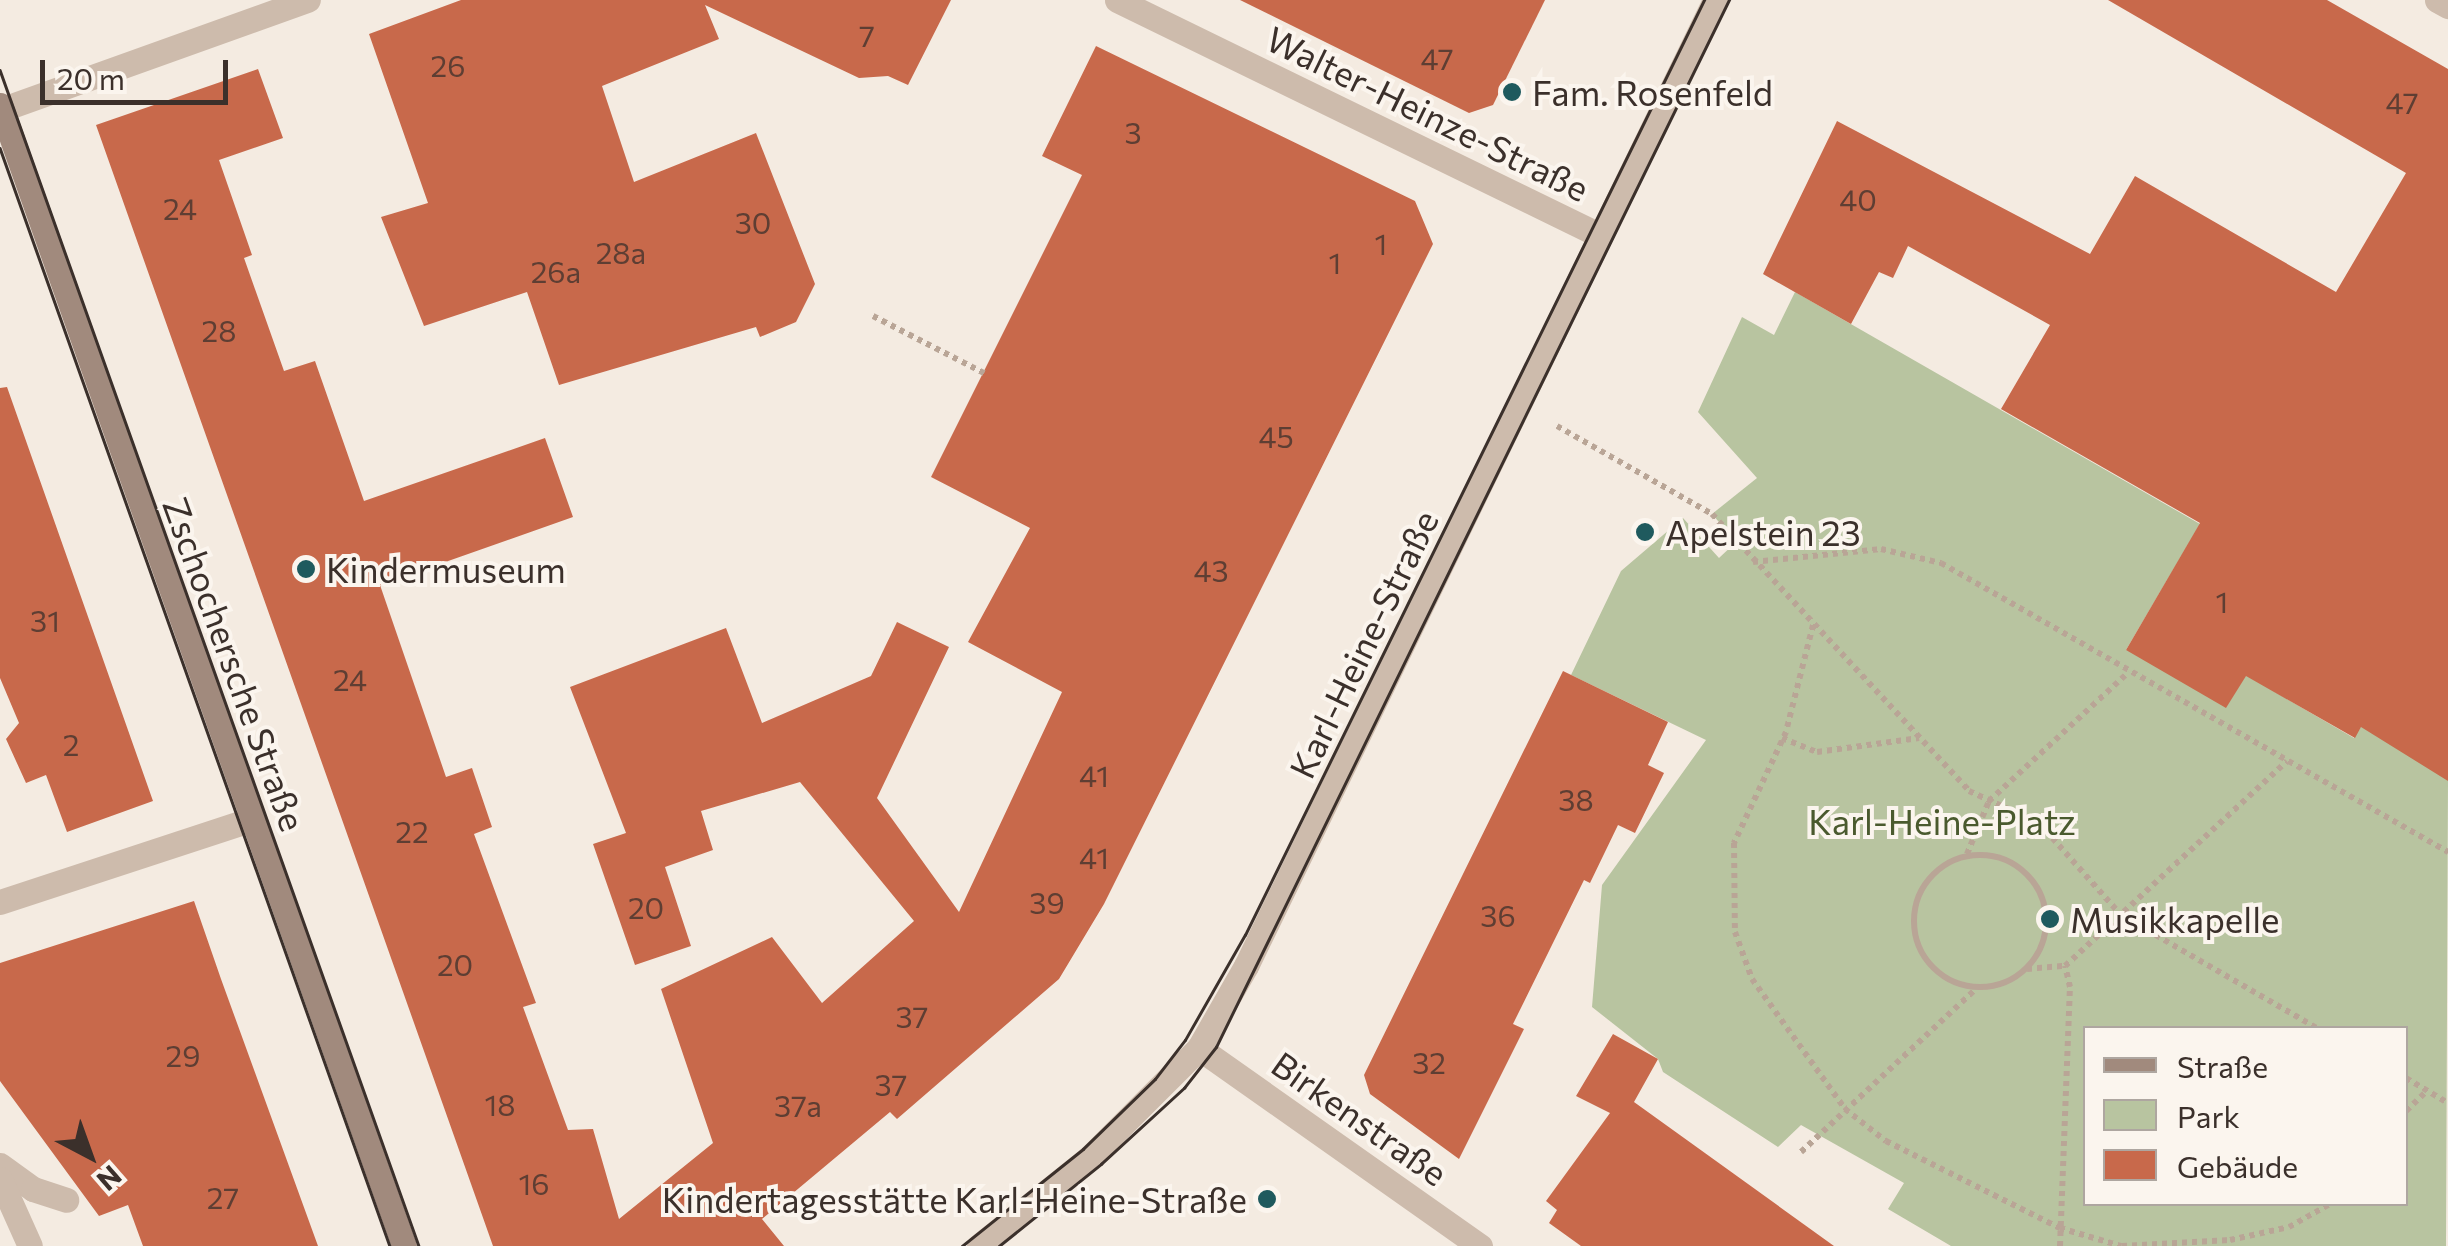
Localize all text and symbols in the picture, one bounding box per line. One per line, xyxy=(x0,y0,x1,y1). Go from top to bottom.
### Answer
house number: 7 xyxy=(859,17,875,53)
street label: Walter-Heinze-Straße xyxy=(1260,17,1596,209)
scale bar xyxy=(45,40,232,102)
house number: 47 xyxy=(1420,40,1454,76)
house number: 26 xyxy=(431,47,465,83)
text: 20 m xyxy=(57,59,125,96)
place label: Fam. Rosenfeld xyxy=(1532,71,1773,113)
marker: Fam. Rosenfeld xyxy=(1501,81,1523,103)
house number: 47 xyxy=(2385,84,2419,120)
house number: 3 xyxy=(1124,114,1142,150)
house number: 40 xyxy=(1839,181,1877,217)
house number: 24 xyxy=(163,190,197,226)
house number: 30 xyxy=(735,204,771,240)
house number: 1 xyxy=(1375,225,1387,261)
house number: 28a xyxy=(596,234,646,270)
house number: 1 xyxy=(1329,244,1341,280)
house number: 26a xyxy=(531,253,581,289)
house number: 28 xyxy=(202,312,236,348)
house number: 45 xyxy=(1258,418,1294,454)
street label: Zschochersche Straße xyxy=(155,492,315,836)
street label: Karl-Heine-Straße xyxy=(1280,503,1446,785)
place label: Apelstein 23 xyxy=(1665,511,1861,553)
marker: Apelstein 23 xyxy=(1634,521,1656,543)
place label: Kindermuseum xyxy=(326,548,566,590)
house number: 43 xyxy=(1193,552,1229,588)
marker: Kindermuseum xyxy=(295,558,317,580)
house number: 1 xyxy=(2216,583,2228,619)
house number: 31 xyxy=(30,602,60,638)
house number: 24 xyxy=(333,661,367,697)
house number: 2 xyxy=(63,726,79,762)
house number: 41 xyxy=(1079,757,1109,793)
house number: 38 xyxy=(1558,781,1594,817)
park label: Karl-Heine-Platz xyxy=(1808,800,2076,842)
house number: 22 xyxy=(395,813,429,849)
house number: 41 xyxy=(1079,839,1109,875)
house number: 39 xyxy=(1029,884,1065,920)
house number: 20 xyxy=(628,889,664,925)
house number: 36 xyxy=(1480,897,1516,933)
place label: Musikkapelle xyxy=(2070,898,2280,940)
marker: Musikkapelle xyxy=(2039,908,2061,930)
house number: 20 xyxy=(437,946,473,982)
house number: 37 xyxy=(896,998,928,1034)
legend xyxy=(2083,1026,2408,1206)
house number: 29 xyxy=(166,1037,200,1073)
street label: Birkenstraße xyxy=(1264,1042,1456,1194)
house number: 32 xyxy=(1412,1044,1446,1080)
text: Straße xyxy=(2177,1047,2268,1084)
house number: 37 xyxy=(875,1066,907,1102)
house number: 18 xyxy=(484,1086,516,1122)
house number: 37a xyxy=(774,1087,822,1123)
text: Park xyxy=(2177,1097,2240,1134)
north arrow xyxy=(40,1106,140,1206)
text: Gebäude xyxy=(2177,1147,2298,1184)
text: N xyxy=(91,1159,129,1198)
house number: 16 xyxy=(518,1165,550,1201)
place label: Kindertagesstätte Karl-Heine-Straße xyxy=(662,1178,1247,1220)
house number: 27 xyxy=(207,1179,239,1215)
marker: Kindertagesstätte Karl-Heine-Straße xyxy=(1256,1188,1278,1210)

